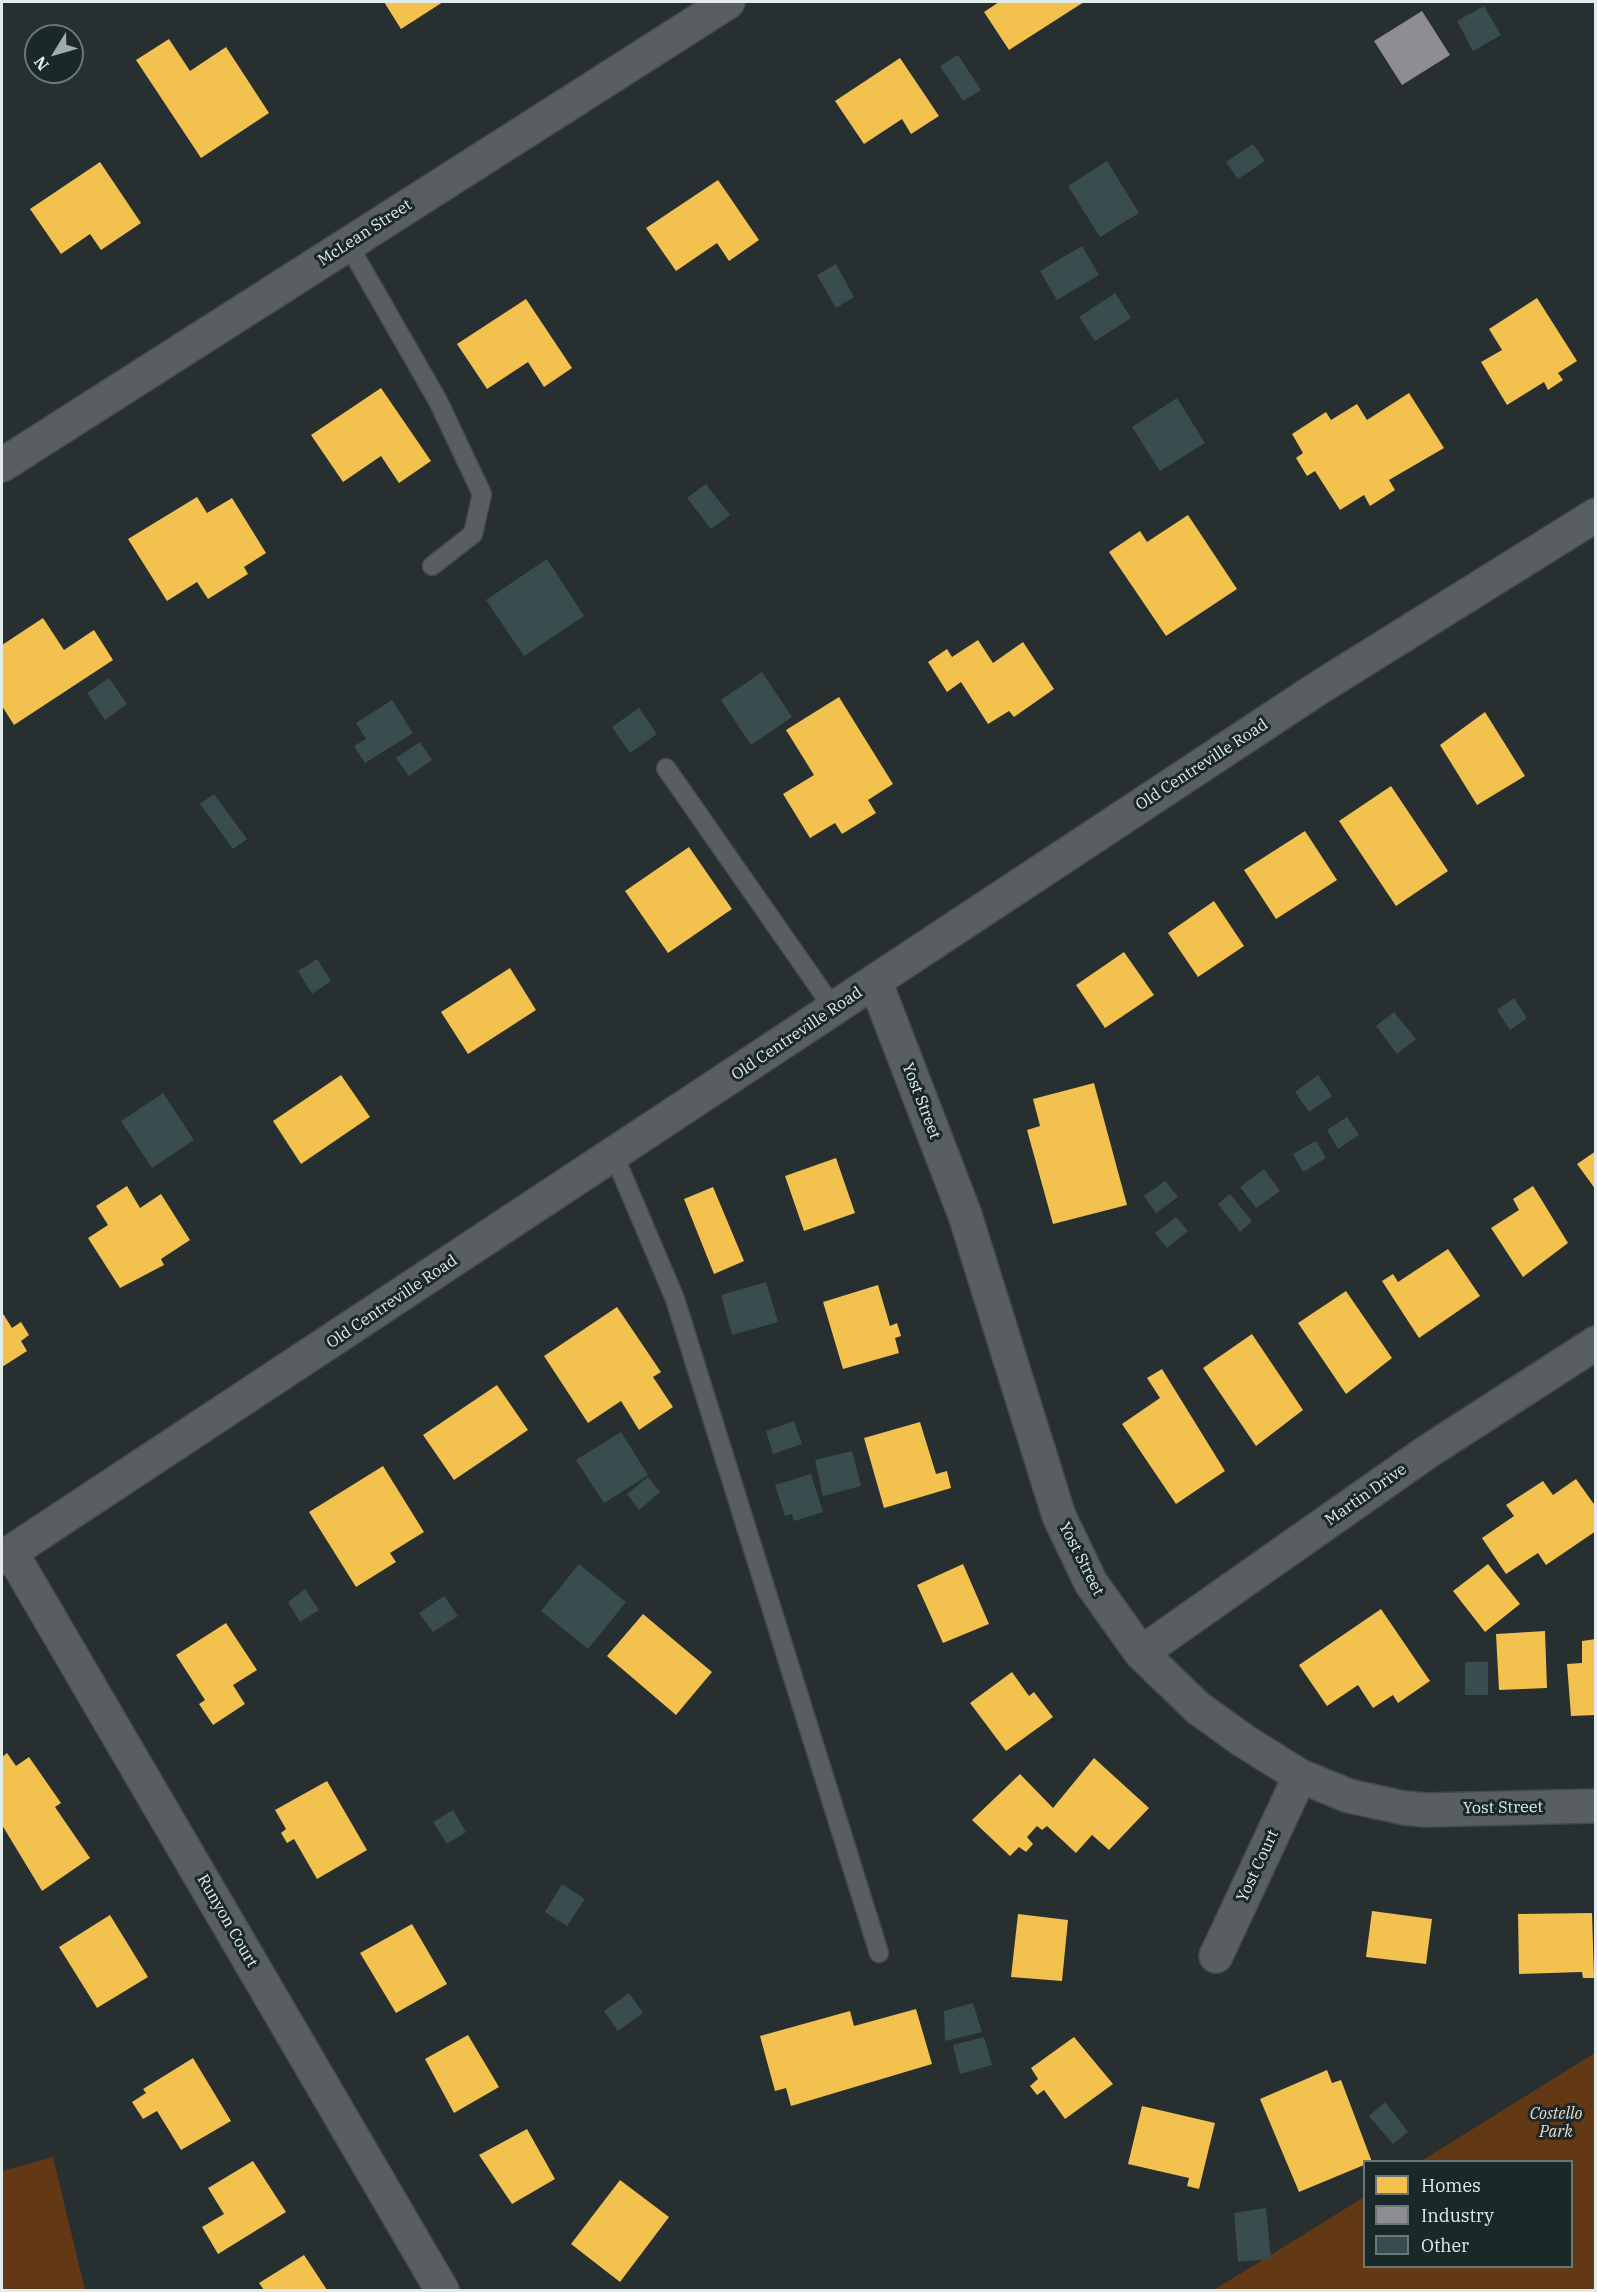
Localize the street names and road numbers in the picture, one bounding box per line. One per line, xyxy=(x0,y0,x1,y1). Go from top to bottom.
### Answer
street label: McLean Street xyxy=(314,196,416,270)
street label: Old Centreville Road xyxy=(1132,715,1272,815)
street label: Old Centreville Road xyxy=(728,983,866,1085)
street label: Yost Street xyxy=(898,1060,944,1142)
street label: Old Centreville Road xyxy=(323,1251,461,1353)
street label: Martin Drive xyxy=(1322,1460,1410,1530)
street label: Yost Street xyxy=(1054,1519,1108,1599)
street label: Yost Street xyxy=(1463,1798,1543,1818)
street label: Yost Court xyxy=(1233,1827,1283,1905)
street label: Runyon Court xyxy=(193,1871,261,1971)

